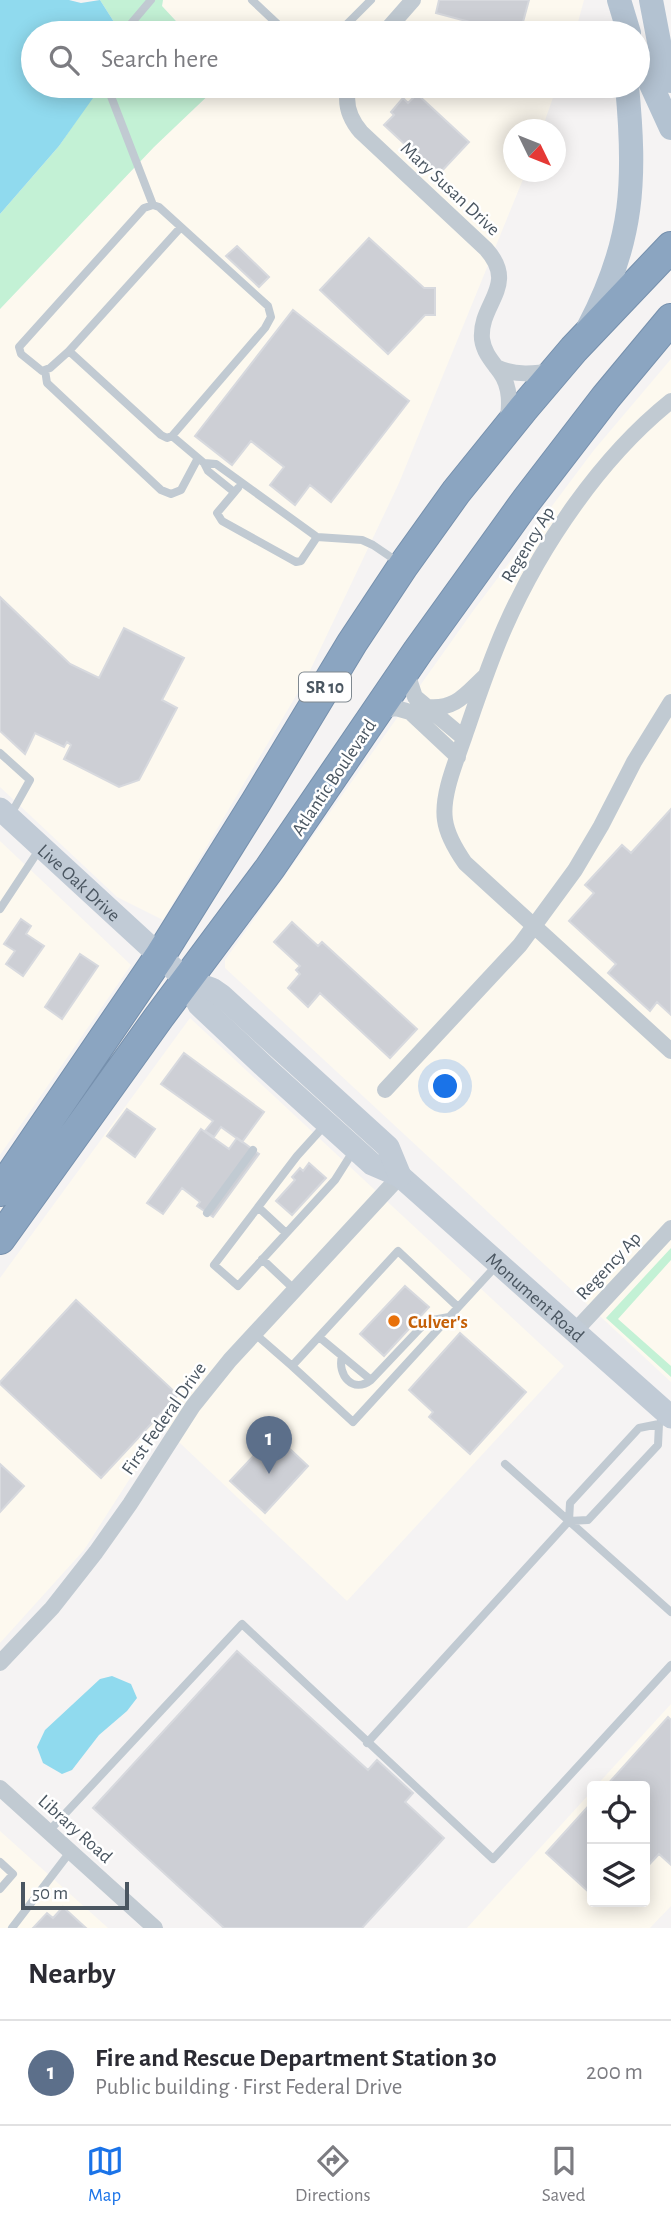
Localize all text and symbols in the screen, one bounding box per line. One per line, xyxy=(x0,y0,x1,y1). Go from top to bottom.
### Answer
search box xyxy=(21,21,650,98)
icon: search xyxy=(45,41,83,79)
text: Search here xyxy=(101,46,219,72)
north arrow xyxy=(503,119,566,182)
street label: Mary Susan Drive xyxy=(397,139,503,240)
street label: Regency Ap xyxy=(498,503,558,586)
road number: SR 10 xyxy=(299,672,351,702)
street label: Atlantic Boulevard xyxy=(288,716,380,839)
street label: Live Oak Drive xyxy=(34,841,123,926)
your location xyxy=(428,1069,462,1103)
street label: Regency Ap xyxy=(573,1228,645,1304)
street label: Monument Road xyxy=(482,1250,588,1346)
marker: Culver's xyxy=(386,1313,402,1329)
place label: Culver's xyxy=(408,1313,468,1332)
street label: First Federal Drive xyxy=(119,1359,210,1478)
pin: 1 xyxy=(246,1416,292,1474)
map controls xyxy=(587,1781,650,1907)
button: locate xyxy=(587,1781,650,1844)
street label: Library Road xyxy=(34,1791,116,1867)
button: layers xyxy=(587,1844,650,1907)
scale bar xyxy=(21,1879,130,1911)
text: 50 m xyxy=(32,1884,68,1903)
text: Nearby xyxy=(28,1959,116,1989)
text: Fire and Rescue Department Station 30 xyxy=(95,2045,497,2071)
text: 1 xyxy=(47,2061,55,2084)
text: 200 m xyxy=(586,2061,643,2084)
text: Public building · First Federal Drive xyxy=(95,2076,402,2099)
tab: Map xyxy=(86,2142,124,2207)
tab: Directions xyxy=(295,2142,371,2207)
tab: Saved xyxy=(542,2142,585,2207)

